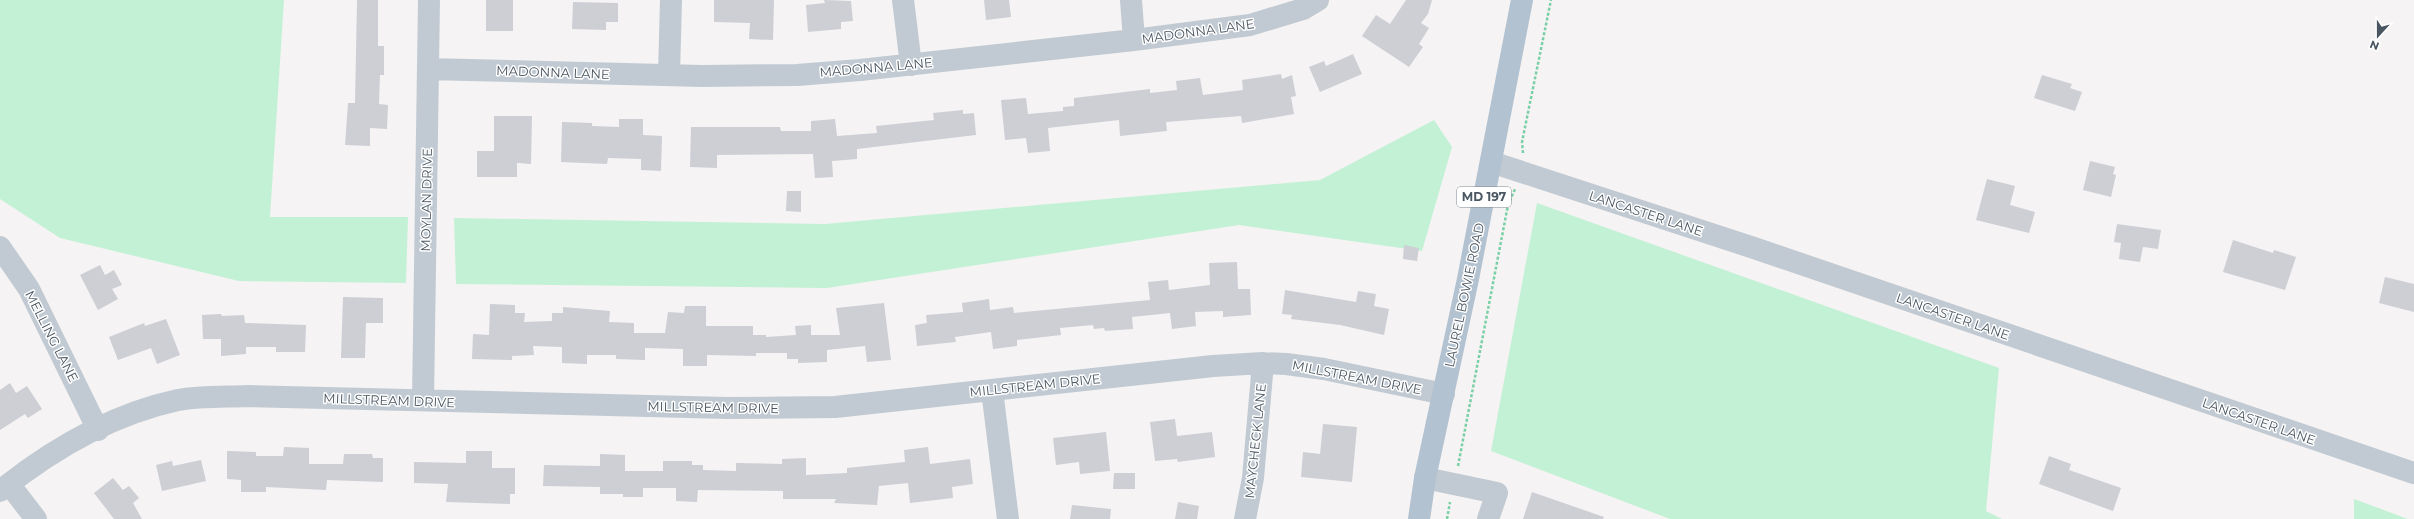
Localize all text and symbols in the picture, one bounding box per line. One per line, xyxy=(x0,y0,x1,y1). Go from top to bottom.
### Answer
street label: MADONNA LANE xyxy=(1141,15,1255,47)
north arrow xyxy=(2358,16,2398,56)
text: N xyxy=(2368,37,2381,53)
street label: MADONNA LANE xyxy=(819,54,933,80)
street label: MADONNA LANE xyxy=(496,62,610,82)
street label: MOYLAN DRIVE xyxy=(417,148,435,252)
road number: MD 197 xyxy=(1457,187,1511,207)
street label: LANCASTER LANE xyxy=(1587,187,1705,239)
street label: LAUREL BOWIE ROAD xyxy=(1441,221,1487,369)
street label: MELLING LANE xyxy=(22,288,82,384)
street label: LANCASTER LANE xyxy=(1894,289,2012,343)
street label: MILLSTREAM DRIVE xyxy=(1291,357,1423,397)
street label: MILLSTREAM DRIVE xyxy=(969,370,1101,400)
street label: MAYCHECK LANE xyxy=(1241,383,1269,499)
street label: MILLSTREAM DRIVE xyxy=(323,390,455,410)
street label: LANCASTER LANE xyxy=(2200,394,2318,448)
street label: MILLSTREAM DRIVE xyxy=(647,398,779,416)

